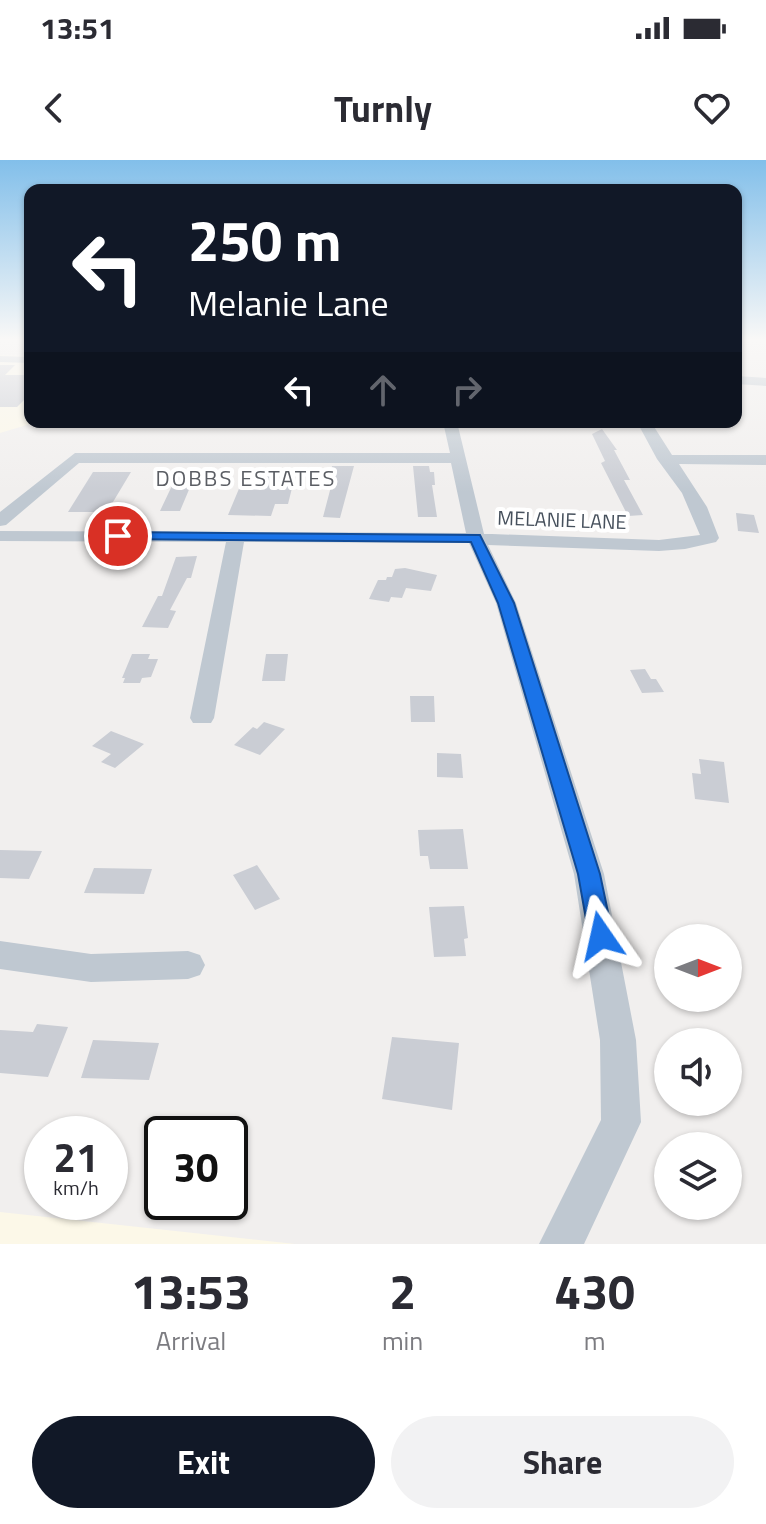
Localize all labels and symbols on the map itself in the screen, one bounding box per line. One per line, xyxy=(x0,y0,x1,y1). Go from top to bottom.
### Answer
district label: DOBBS ESTATES xyxy=(156,461,336,495)
pin xyxy=(84,502,152,570)
street label: MELANIE LANE xyxy=(497,502,627,537)
position arrow xyxy=(559,894,643,978)
north arrow xyxy=(654,924,742,1012)
speed limit sign: 30 xyxy=(144,1116,248,1220)

